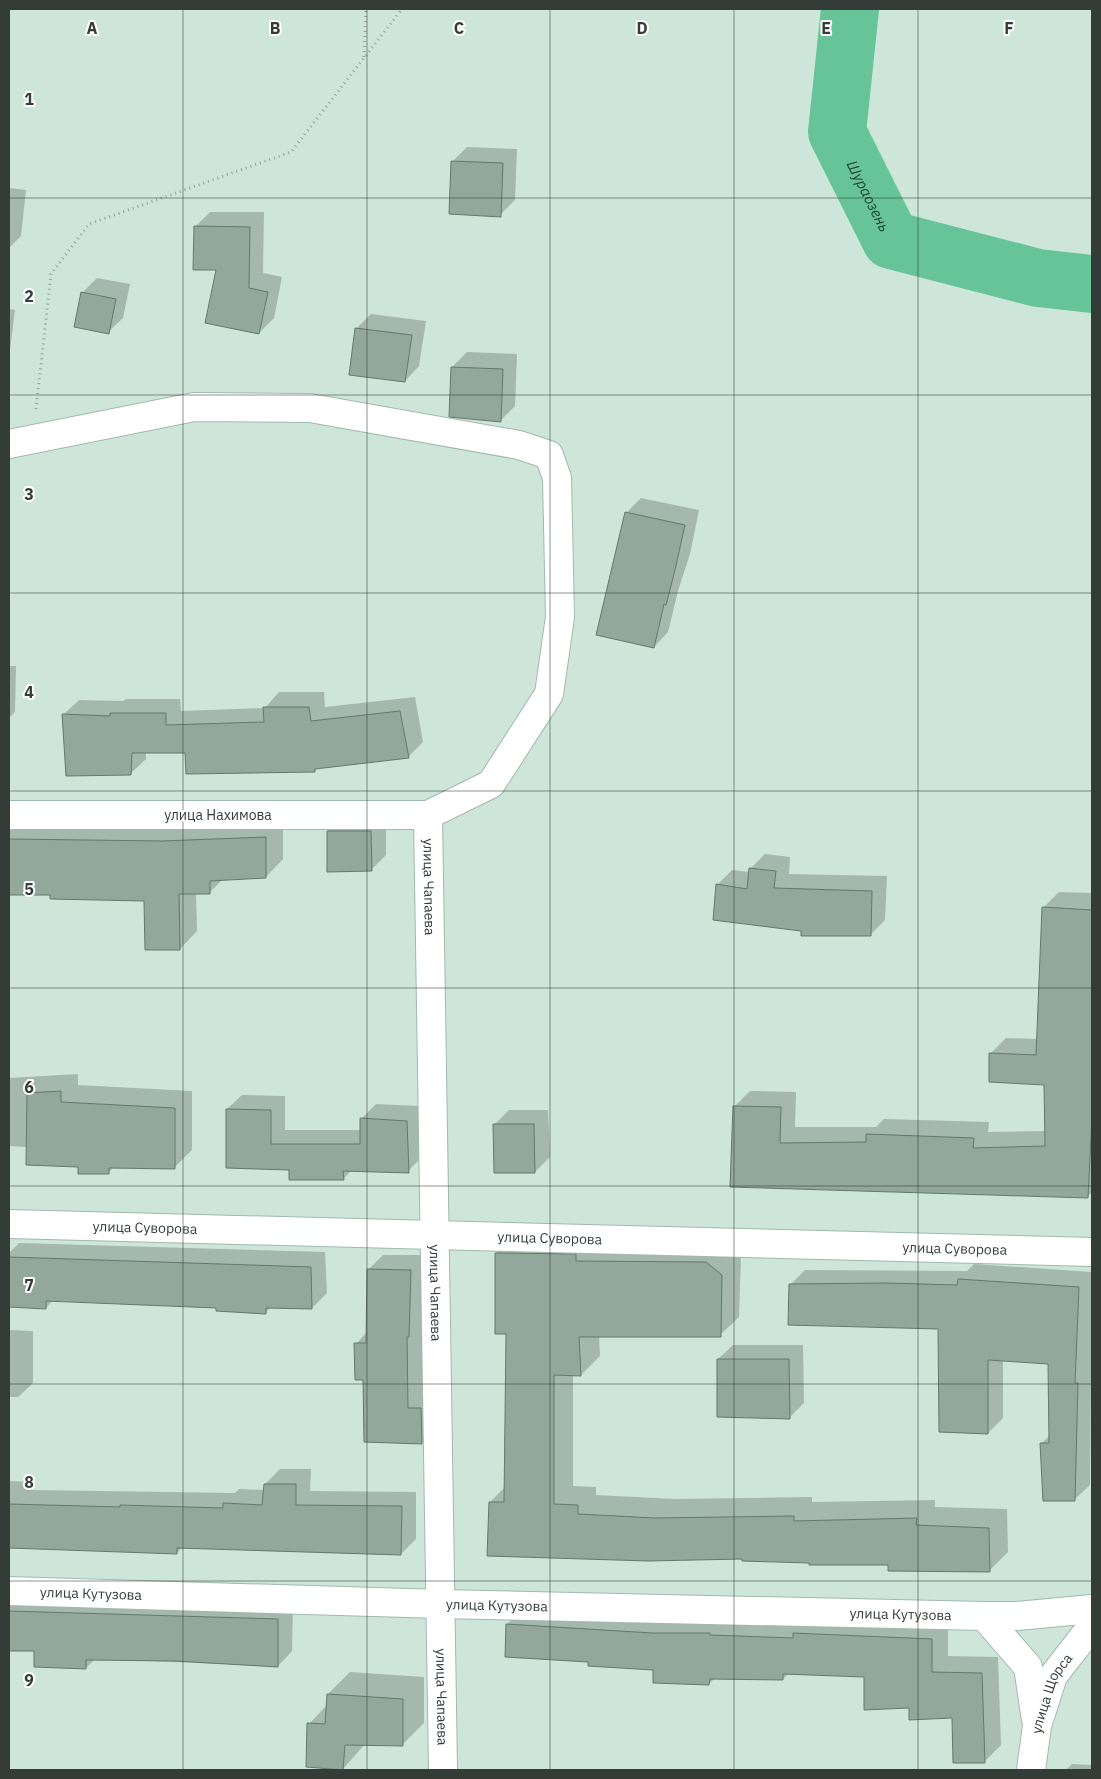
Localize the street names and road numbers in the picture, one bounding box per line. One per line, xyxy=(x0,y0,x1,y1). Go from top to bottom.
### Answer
street label: улица Нахимова xyxy=(164,806,272,824)
street label: улица Чапаева xyxy=(419,838,439,936)
street label: улица Суворова xyxy=(92,1217,198,1238)
street label: улица Суворова xyxy=(497,1228,603,1248)
street label: улица Суворова xyxy=(902,1238,1008,1259)
street label: улица Чапаева xyxy=(426,1244,445,1342)
street label: улица Кутузова xyxy=(40,1583,143,1604)
street label: улица Кутузова xyxy=(446,1595,548,1615)
street label: улица Кутузова xyxy=(850,1604,952,1624)
street label: улица Чапаева xyxy=(432,1648,452,1746)
street label: улица Щорса xyxy=(1027,1649,1077,1735)

